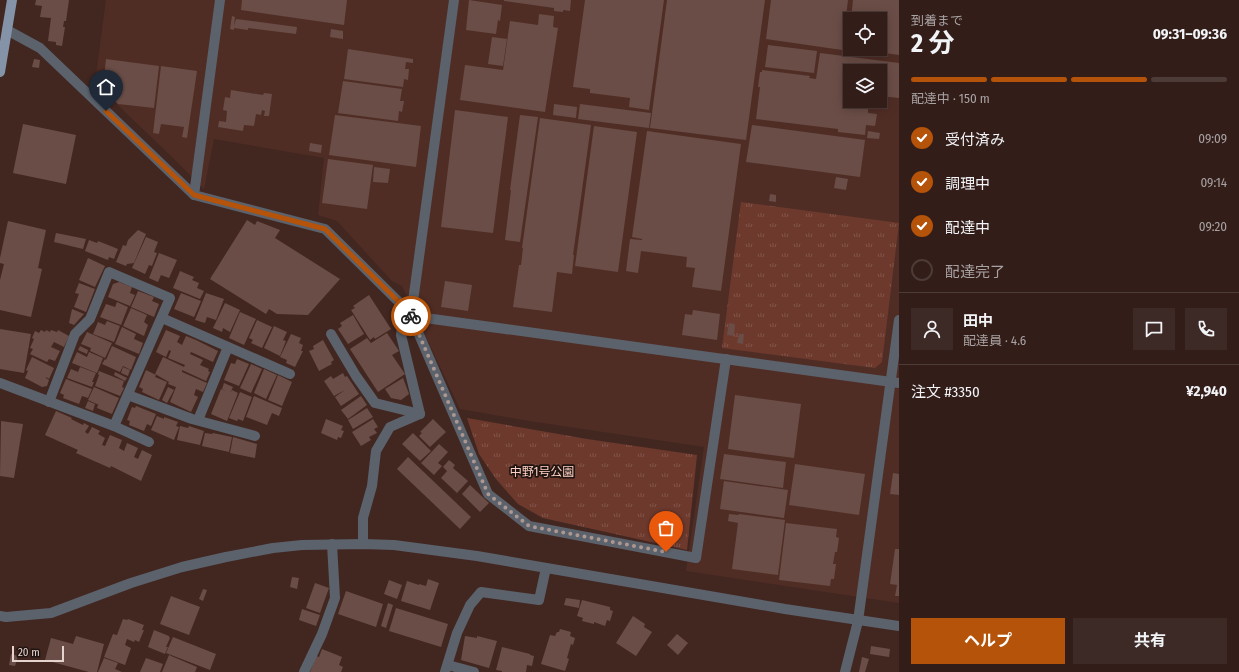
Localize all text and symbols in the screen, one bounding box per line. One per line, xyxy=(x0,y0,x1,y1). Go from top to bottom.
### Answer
map controls xyxy=(843,12,887,108)
button: locate xyxy=(843,12,887,56)
text: 到着まで xyxy=(911,13,963,28)
text: 09:31–09:36 xyxy=(1153,25,1227,43)
text: 2 分 xyxy=(911,28,954,59)
button: layers xyxy=(843,64,887,108)
pin xyxy=(89,70,123,111)
icon: home xyxy=(95,76,117,98)
text: 配達中 · 150 m xyxy=(911,91,990,106)
icon: check xyxy=(911,127,933,149)
text: 受付済み xyxy=(945,131,1005,149)
text: 09:09 xyxy=(1198,131,1227,146)
icon: check xyxy=(911,171,933,193)
text: 調理中 xyxy=(945,175,990,193)
text: 09:14 xyxy=(1200,175,1227,190)
icon: check xyxy=(911,215,933,237)
text: 配達中 xyxy=(945,219,990,237)
text: 09:20 xyxy=(1199,219,1227,234)
text: 配達完了 xyxy=(945,263,1005,281)
courier xyxy=(391,296,431,336)
icon: bike xyxy=(400,305,422,327)
button: person xyxy=(911,308,953,350)
button: chat xyxy=(1133,308,1175,350)
button: phone xyxy=(1185,308,1227,350)
text: 田中 xyxy=(963,312,993,330)
text: 配達員 · 4.6 xyxy=(963,333,1026,348)
text: ¥2,940 xyxy=(1186,382,1227,400)
text: 注文 #3350 xyxy=(911,383,980,401)
park label: 中野1号公園 xyxy=(510,465,574,479)
pin xyxy=(649,511,683,552)
icon: bag xyxy=(655,517,677,539)
button: ヘルプ xyxy=(911,618,1065,664)
button: 共有 xyxy=(1073,618,1227,664)
scale bar xyxy=(12,644,64,663)
text: 20 m xyxy=(18,646,40,659)

